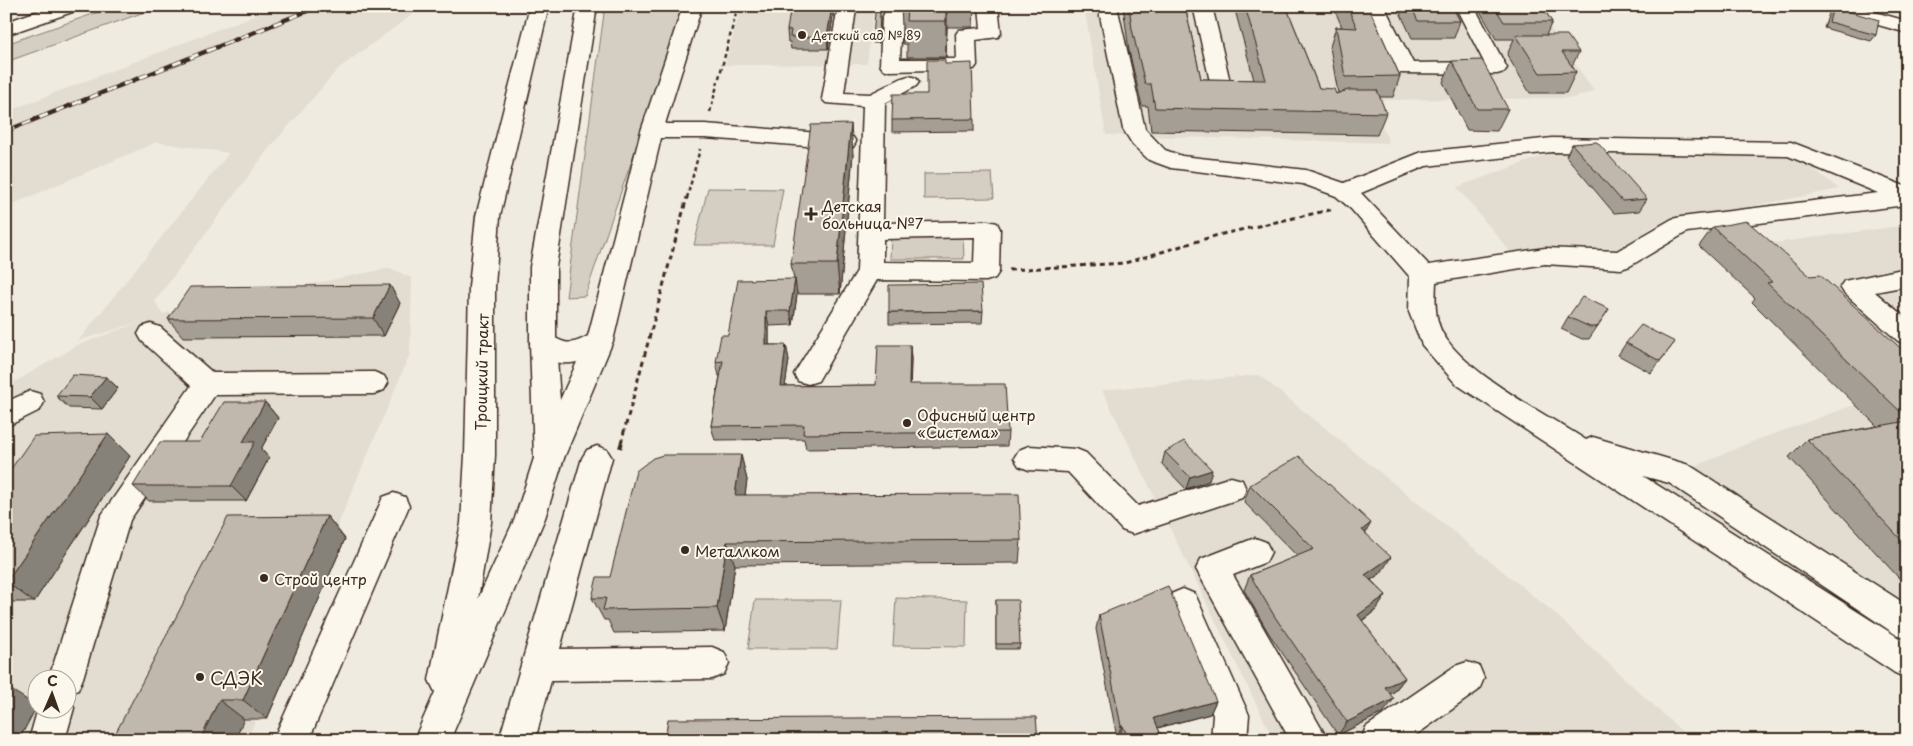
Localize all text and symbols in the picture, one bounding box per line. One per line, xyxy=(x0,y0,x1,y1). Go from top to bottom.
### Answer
place label: Детский сад № 89 xyxy=(811,26,921,44)
marker: Детский сад № 89 xyxy=(796,29,808,41)
place label: Детская больница №7 xyxy=(821,194,924,234)
marker: Детская больница №7 xyxy=(804,207,818,221)
street label: Троицкий тракт xyxy=(468,312,494,431)
place label: Офисный центр «Система» xyxy=(917,403,1035,443)
marker: Офисный центр «Система» xyxy=(901,417,913,429)
place label: Металлком xyxy=(695,539,780,562)
marker: Металлком xyxy=(679,544,691,556)
place label: Строй центр xyxy=(274,567,367,590)
marker: Строй центр xyxy=(258,572,270,584)
place label: СДЭК xyxy=(210,664,263,691)
north arrow xyxy=(28,668,78,718)
text: С xyxy=(47,670,58,691)
marker: СДЭК xyxy=(194,671,206,683)

